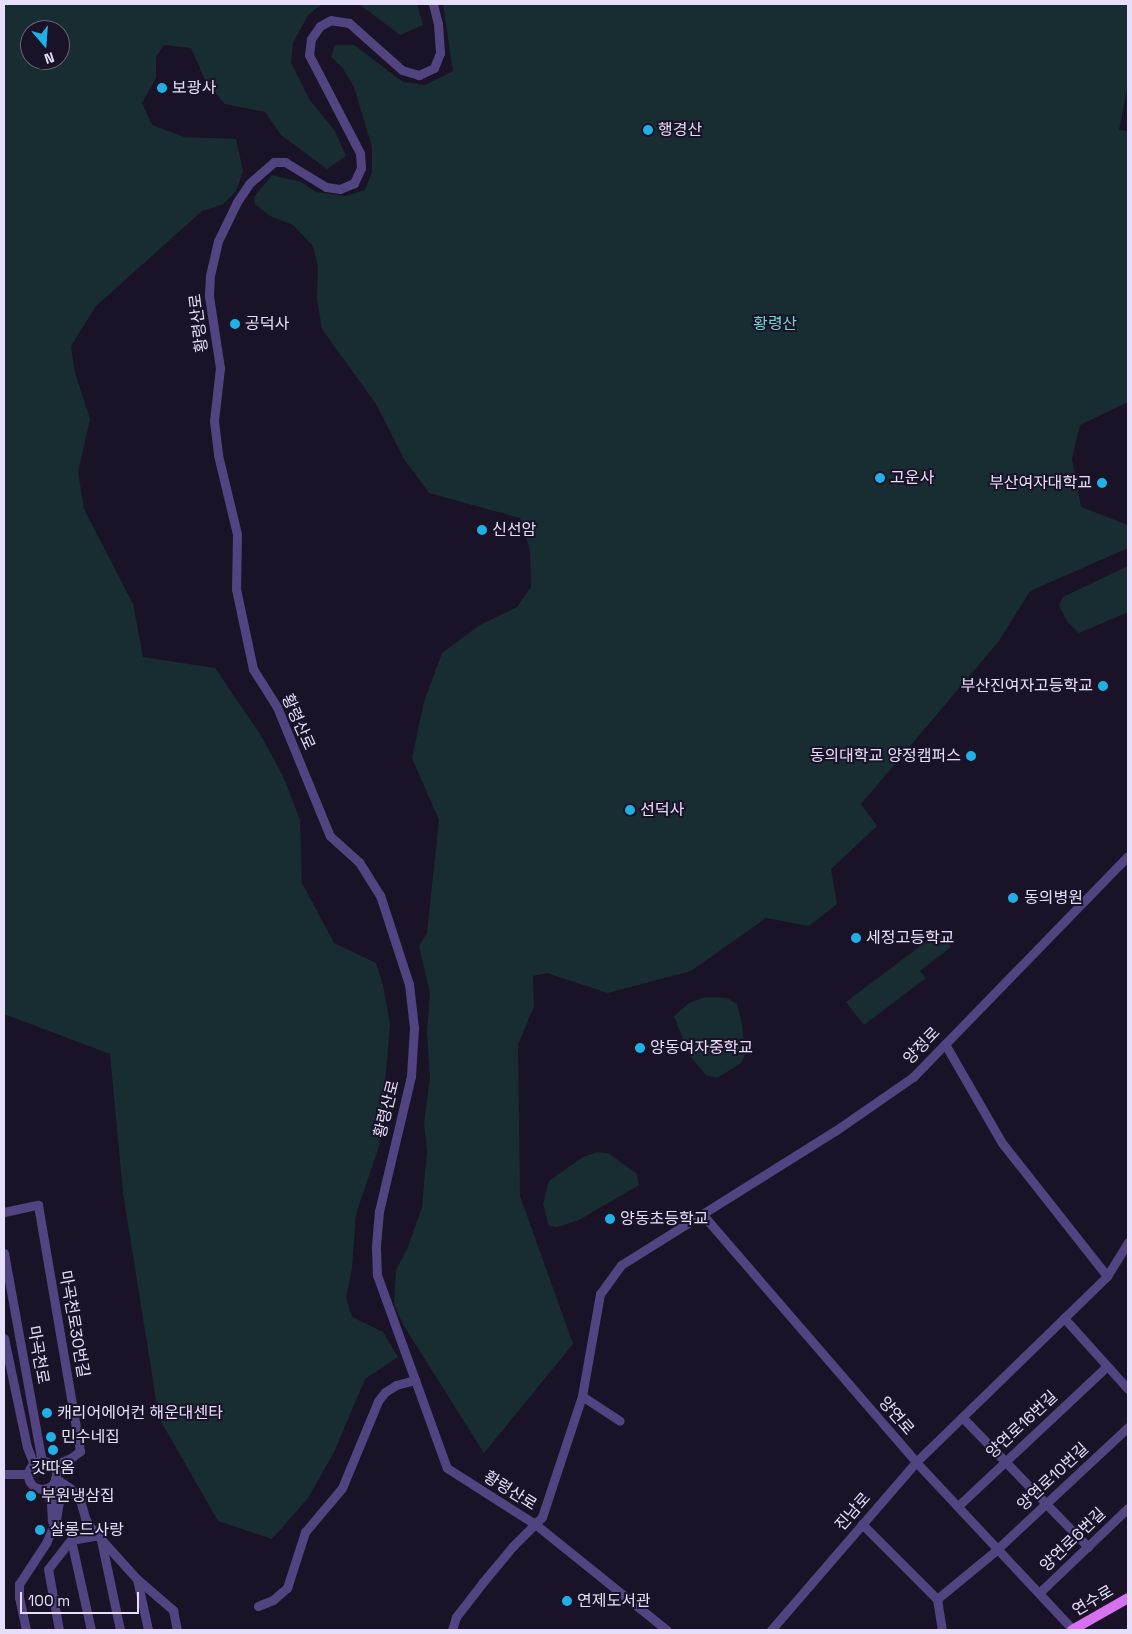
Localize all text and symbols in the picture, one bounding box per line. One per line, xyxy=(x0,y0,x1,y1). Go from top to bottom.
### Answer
north arrow xyxy=(20,20,70,70)
text: N xyxy=(42,48,57,68)
place label: 보광사 xyxy=(172,78,216,98)
marker: 보광사 xyxy=(156,82,168,94)
place label: 행경산 xyxy=(658,120,702,140)
marker: 행경산 xyxy=(642,124,654,136)
street label: 황령산로 xyxy=(186,293,212,353)
place label: 공덕사 xyxy=(245,314,289,334)
park label: 황령산 xyxy=(753,314,797,334)
marker: 공덕사 xyxy=(229,318,241,330)
place label: 고운사 xyxy=(890,468,934,488)
marker: 고운사 xyxy=(874,472,886,484)
place label: 부산여자대학교 xyxy=(989,473,1092,493)
marker: 부산여자대학교 xyxy=(1096,477,1108,489)
place label: 신선암 xyxy=(492,520,536,540)
marker: 신선암 xyxy=(476,524,488,536)
place label: 부산진여자고등학교 xyxy=(961,676,1093,696)
marker: 부산진여자고등학교 xyxy=(1097,680,1109,692)
street label: 황령산로 xyxy=(277,691,319,753)
place label: 동의대학교 양정캠퍼스 xyxy=(810,746,961,766)
marker: 동의대학교 양정캠퍼스 xyxy=(965,750,977,762)
place label: 선덕사 xyxy=(640,800,684,820)
marker: 선덕사 xyxy=(624,804,636,816)
place label: 동의병원 xyxy=(1024,888,1083,908)
marker: 동의병원 xyxy=(1006,891,1020,905)
place label: 세정고등학교 xyxy=(866,928,954,948)
marker: 세정고등학교 xyxy=(850,932,862,944)
street label: 양정로 xyxy=(900,1023,944,1069)
place label: 양동여자중학교 xyxy=(650,1038,753,1058)
marker: 양동여자중학교 xyxy=(634,1042,646,1054)
street label: 황령산로 xyxy=(371,1078,403,1140)
place label: 양동초등학교 xyxy=(620,1209,708,1229)
marker: 양동초등학교 xyxy=(604,1213,616,1225)
street label: 마곡천로30번길 xyxy=(55,1269,93,1379)
street label: 마곡천로 xyxy=(23,1324,53,1386)
street label: 양연로16번길 xyxy=(983,1387,1061,1463)
street label: 양연로 xyxy=(874,1393,918,1439)
place label: 캐리어에어컨 해운대센타 xyxy=(57,1403,223,1423)
marker: 캐리어에어컨 해운대센타 xyxy=(41,1407,53,1419)
place label: 민수네집 xyxy=(61,1427,120,1447)
marker: 민수네집 xyxy=(45,1431,57,1443)
street label: 양연로10번길 xyxy=(1013,1439,1093,1515)
marker: 갓따옴 xyxy=(47,1444,59,1456)
place label: 갓따옴 xyxy=(31,1458,75,1478)
street label: 황령산로 xyxy=(480,1467,540,1515)
place label: 부원냉삼집 xyxy=(41,1486,115,1506)
street label: 진남로 xyxy=(831,1489,875,1535)
marker: 부원냉삼집 xyxy=(25,1490,37,1502)
street label: 양연로6번길 xyxy=(1036,1504,1110,1576)
place label: 살롱드사랑 xyxy=(50,1520,124,1540)
marker: 살롱드사랑 xyxy=(34,1524,46,1536)
scale bar xyxy=(22,1582,141,1614)
street label: 연수로 xyxy=(1069,1582,1117,1620)
text: 100 m xyxy=(28,1591,70,1610)
place label: 연제도서관 xyxy=(577,1591,651,1611)
marker: 연제도서관 xyxy=(561,1595,573,1607)

